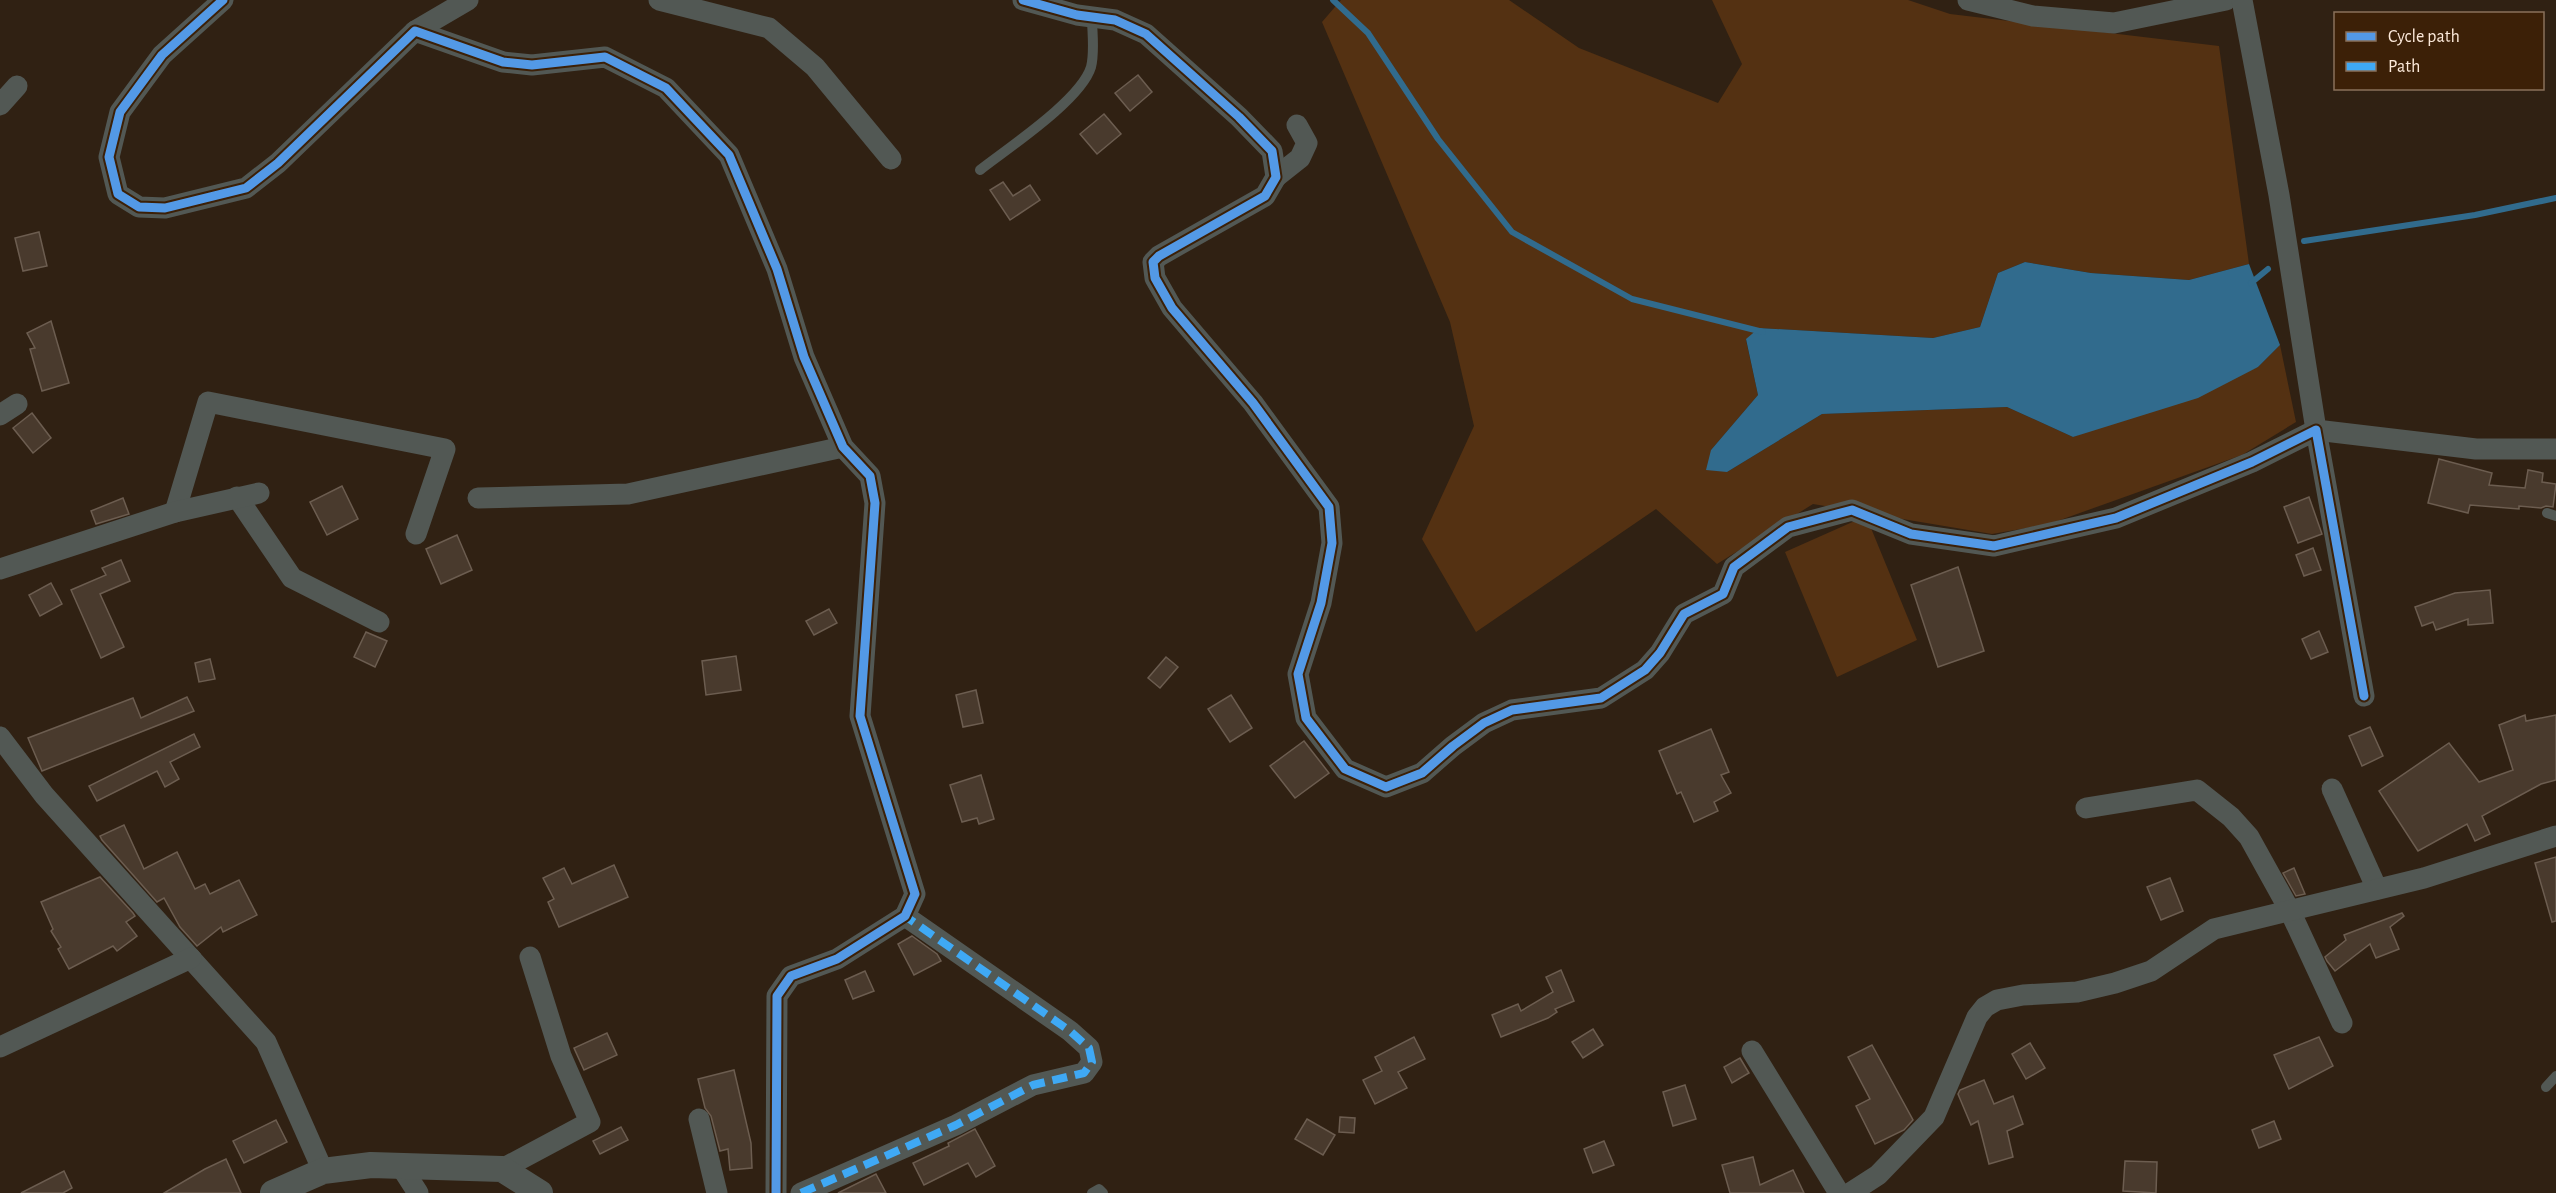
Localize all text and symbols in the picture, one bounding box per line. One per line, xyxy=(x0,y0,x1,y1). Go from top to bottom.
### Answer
legend xyxy=(2334,12,2544,90)
text: Cycle path xyxy=(2388,28,2460,46)
text: Path xyxy=(2388,58,2420,76)

